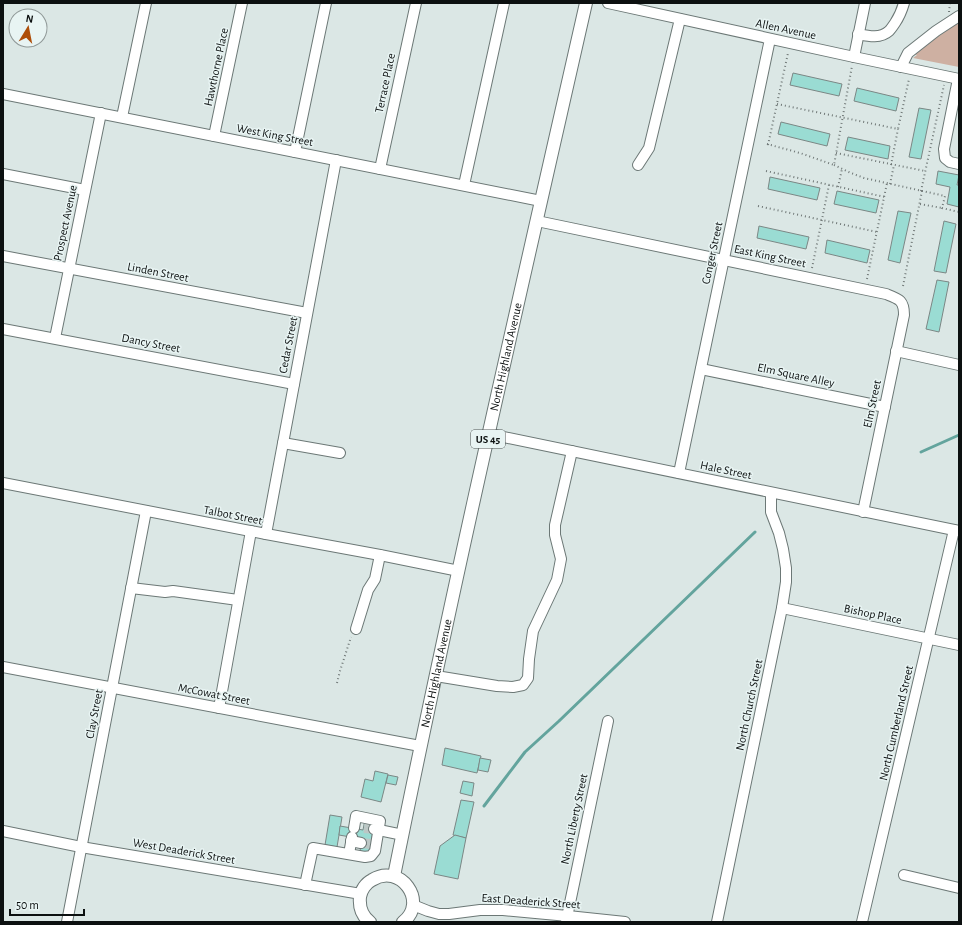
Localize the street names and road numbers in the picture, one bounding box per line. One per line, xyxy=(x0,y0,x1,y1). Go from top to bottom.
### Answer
street label: Allen Avenue xyxy=(755,17,817,41)
street label: Hawthorne Place xyxy=(202,27,230,107)
street label: Terrace Place xyxy=(373,52,397,114)
street label: West King Street xyxy=(236,122,314,148)
street label: Prospect Avenue xyxy=(51,184,79,262)
street label: Conger Street xyxy=(700,221,724,285)
street label: East King Street xyxy=(733,243,807,269)
street label: Linden Street xyxy=(126,260,190,284)
street label: North Highland Avenue xyxy=(488,302,524,412)
street label: Cedar Street xyxy=(277,316,299,374)
street label: Dancy Street xyxy=(121,331,181,356)
street label: Elm Square Alley xyxy=(756,361,836,390)
street label: Elm Street xyxy=(861,379,883,429)
road number: US 45 xyxy=(471,430,505,448)
street label: Hale Street xyxy=(699,459,753,481)
street label: Talbot Street xyxy=(203,503,264,527)
street label: Bishop Place xyxy=(843,602,903,626)
street label: North Highland Avenue xyxy=(419,618,454,729)
street label: North Church Street xyxy=(733,658,765,752)
street label: North Cumberland Street xyxy=(877,664,915,782)
street label: McCowat Street xyxy=(177,681,251,707)
street label: Clay Street xyxy=(83,688,106,740)
street label: North Liberty Street xyxy=(559,772,590,866)
street label: West Deaderick Street xyxy=(132,836,236,866)
street label: East Deaderick Street xyxy=(481,892,581,910)

